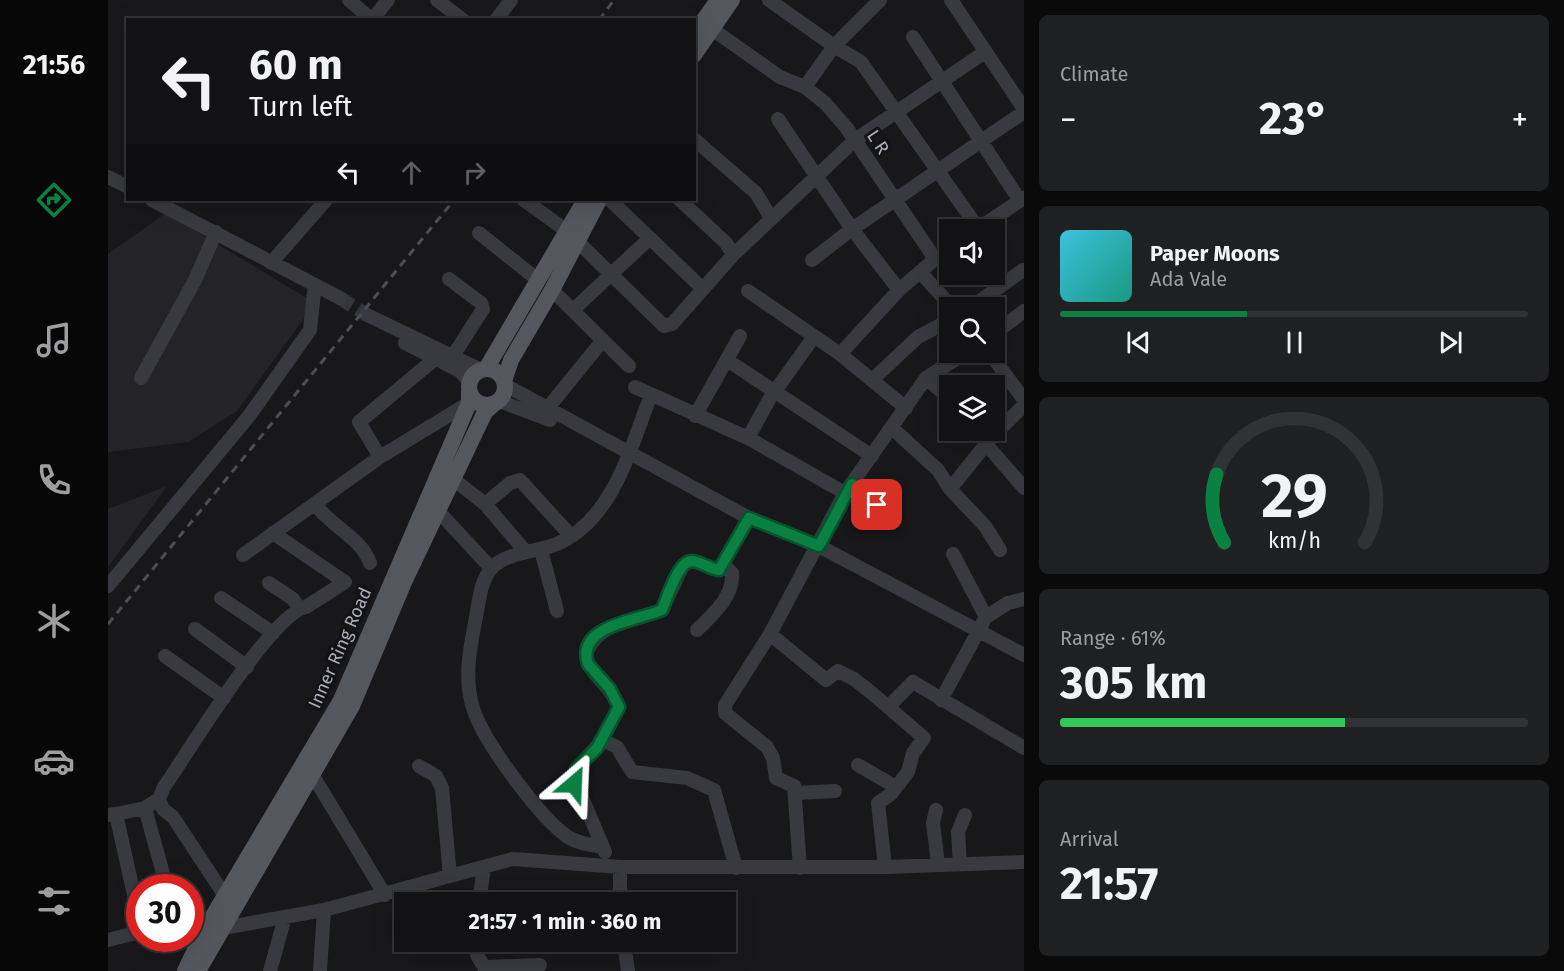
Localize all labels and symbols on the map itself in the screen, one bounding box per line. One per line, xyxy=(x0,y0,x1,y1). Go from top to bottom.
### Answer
street label: L R xyxy=(862,126,894,158)
pin xyxy=(851,479,902,530)
street label: Inner Ring Road xyxy=(303,584,377,712)
position arrow xyxy=(542,752,606,816)
speed limit sign: 30 xyxy=(126,874,204,952)

